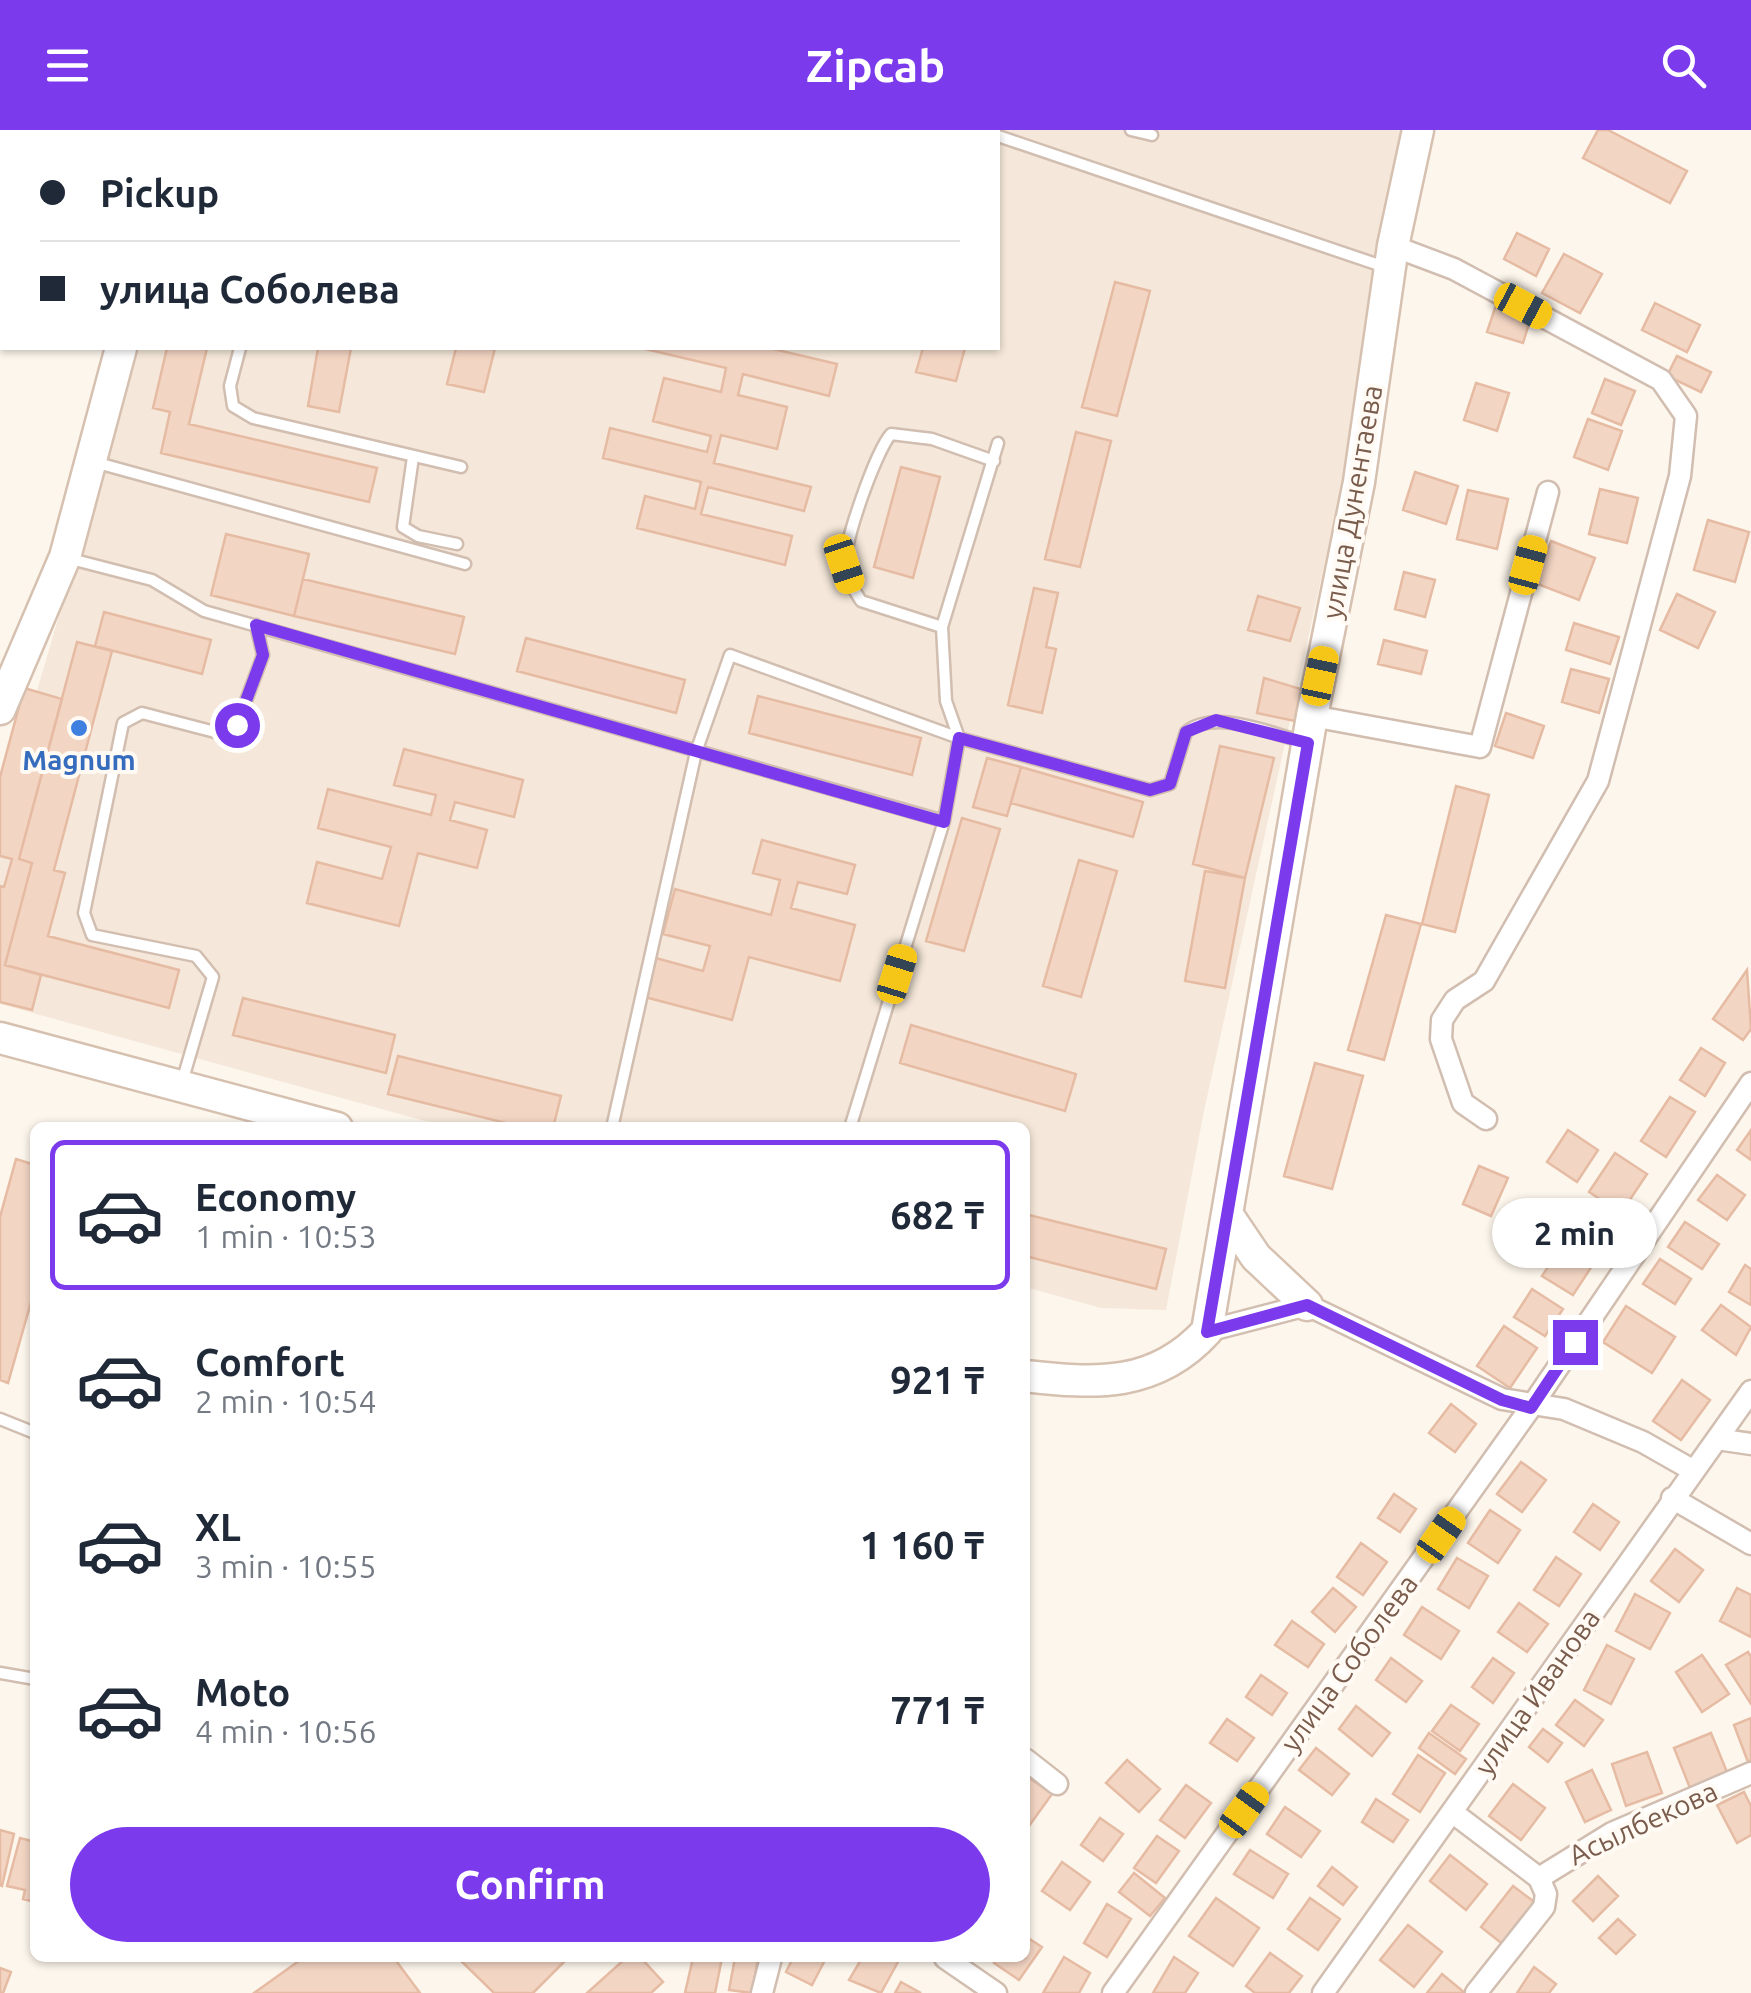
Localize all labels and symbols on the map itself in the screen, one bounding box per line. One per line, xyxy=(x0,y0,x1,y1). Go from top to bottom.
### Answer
car xyxy=(1489,279,1557,333)
street label: улица Дунентаева xyxy=(1316,382,1387,621)
car xyxy=(820,531,868,597)
car xyxy=(1506,532,1550,598)
car xyxy=(1299,644,1341,708)
route start xyxy=(215,703,260,748)
marker: Magnum xyxy=(68,717,90,739)
place label: Magnum xyxy=(22,744,136,775)
car xyxy=(874,941,920,1007)
callout: 2 min xyxy=(1492,1197,1658,1267)
route end xyxy=(1553,1320,1598,1365)
car xyxy=(1412,1502,1470,1568)
street label: улица Соболева xyxy=(1274,1568,1423,1757)
street label: улица Иванова xyxy=(1468,1603,1605,1781)
street label: Асылбекова xyxy=(1564,1775,1722,1870)
car xyxy=(1214,1777,1274,1843)

